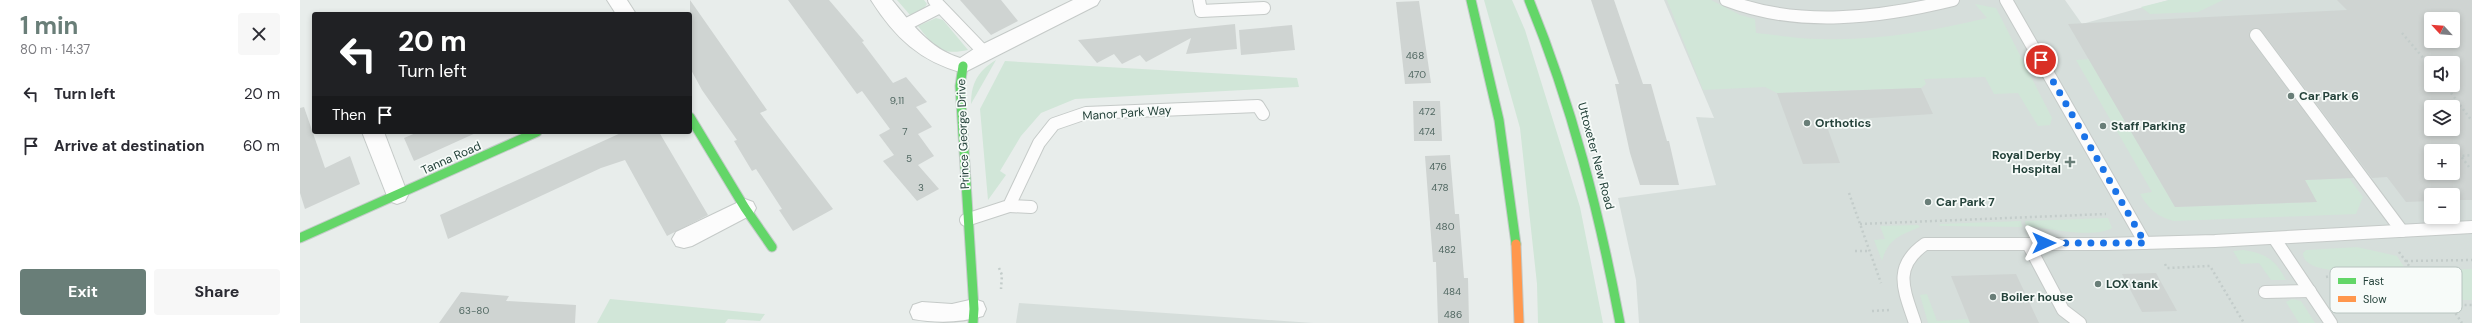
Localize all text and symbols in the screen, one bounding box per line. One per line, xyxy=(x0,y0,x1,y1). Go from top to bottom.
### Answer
text: 1 min xyxy=(20,10,78,41)
north arrow xyxy=(2424,12,2460,48)
map controls xyxy=(2424,12,2460,224)
button: close xyxy=(238,13,280,55)
text: 20 m xyxy=(398,23,467,60)
icon: left xyxy=(332,28,384,80)
text: 80 m · 14:37 xyxy=(20,41,90,58)
pin xyxy=(2024,43,2058,77)
house number: 468 xyxy=(1406,49,1424,62)
icon: arrive xyxy=(2030,49,2052,71)
button: sound xyxy=(2424,56,2460,92)
text: Turn left xyxy=(398,59,467,83)
house number: 470 xyxy=(1408,68,1426,81)
street label: Prince George Drive xyxy=(953,78,973,189)
icon: left xyxy=(20,83,42,105)
text: Turn left xyxy=(54,84,115,104)
text: 20 m xyxy=(244,84,280,104)
place label: Car Park 6 xyxy=(2299,88,2359,104)
marker: Car Park 6 xyxy=(2286,91,2296,101)
house number: 9,11 xyxy=(890,94,904,107)
button: layers xyxy=(2424,100,2460,136)
street label: Uttoxeter New Road xyxy=(1574,101,1618,211)
street label: Manor Park Way xyxy=(1082,102,1172,124)
icon: arrive xyxy=(374,104,396,126)
text: Then xyxy=(332,105,366,125)
house number: 472 xyxy=(1419,105,1436,118)
place label: Orthotics xyxy=(1815,115,1871,131)
marker: Orthotics xyxy=(1802,118,1812,128)
place label: Staff Parking xyxy=(2111,118,2186,134)
marker: Staff Parking xyxy=(2098,121,2108,131)
house number: 7 xyxy=(902,125,908,138)
house number: 474 xyxy=(1419,125,1435,138)
icon: arrive xyxy=(20,135,42,157)
text: Arrive at destination xyxy=(54,136,205,156)
text: 60 m xyxy=(243,136,280,156)
street label: Tanna Road xyxy=(419,138,483,178)
button: + xyxy=(2424,144,2460,180)
place label: Royal Derby Hospital xyxy=(1992,147,2062,177)
house number: 5 xyxy=(906,152,912,165)
marker: Royal Derby Hospital xyxy=(2064,156,2076,168)
house number: 476 xyxy=(1429,160,1447,173)
house number: 3 xyxy=(918,181,924,194)
house number: 478 xyxy=(1431,181,1449,194)
button: − xyxy=(2424,188,2460,224)
place label: Car Park 7 xyxy=(1936,194,1995,210)
marker: Car Park 7 xyxy=(1923,197,1933,207)
house number: 480 xyxy=(1436,220,1455,233)
position arrow xyxy=(2023,222,2065,264)
house number: 482 xyxy=(1438,243,1456,256)
legend xyxy=(2330,267,2462,313)
button: Exit xyxy=(20,269,146,315)
button: Share xyxy=(154,269,280,315)
text: Fast xyxy=(2363,274,2384,288)
place label: LOX tank xyxy=(2106,276,2158,292)
marker: LOX tank xyxy=(2093,279,2103,289)
house number: 484 xyxy=(1443,285,1461,298)
place label: Boiler house xyxy=(2001,289,2073,305)
marker: Boiler house xyxy=(1988,292,1998,302)
text: Slow xyxy=(2363,292,2387,306)
house number: 63-80 xyxy=(459,304,489,317)
house number: 486 xyxy=(1444,308,1462,321)

